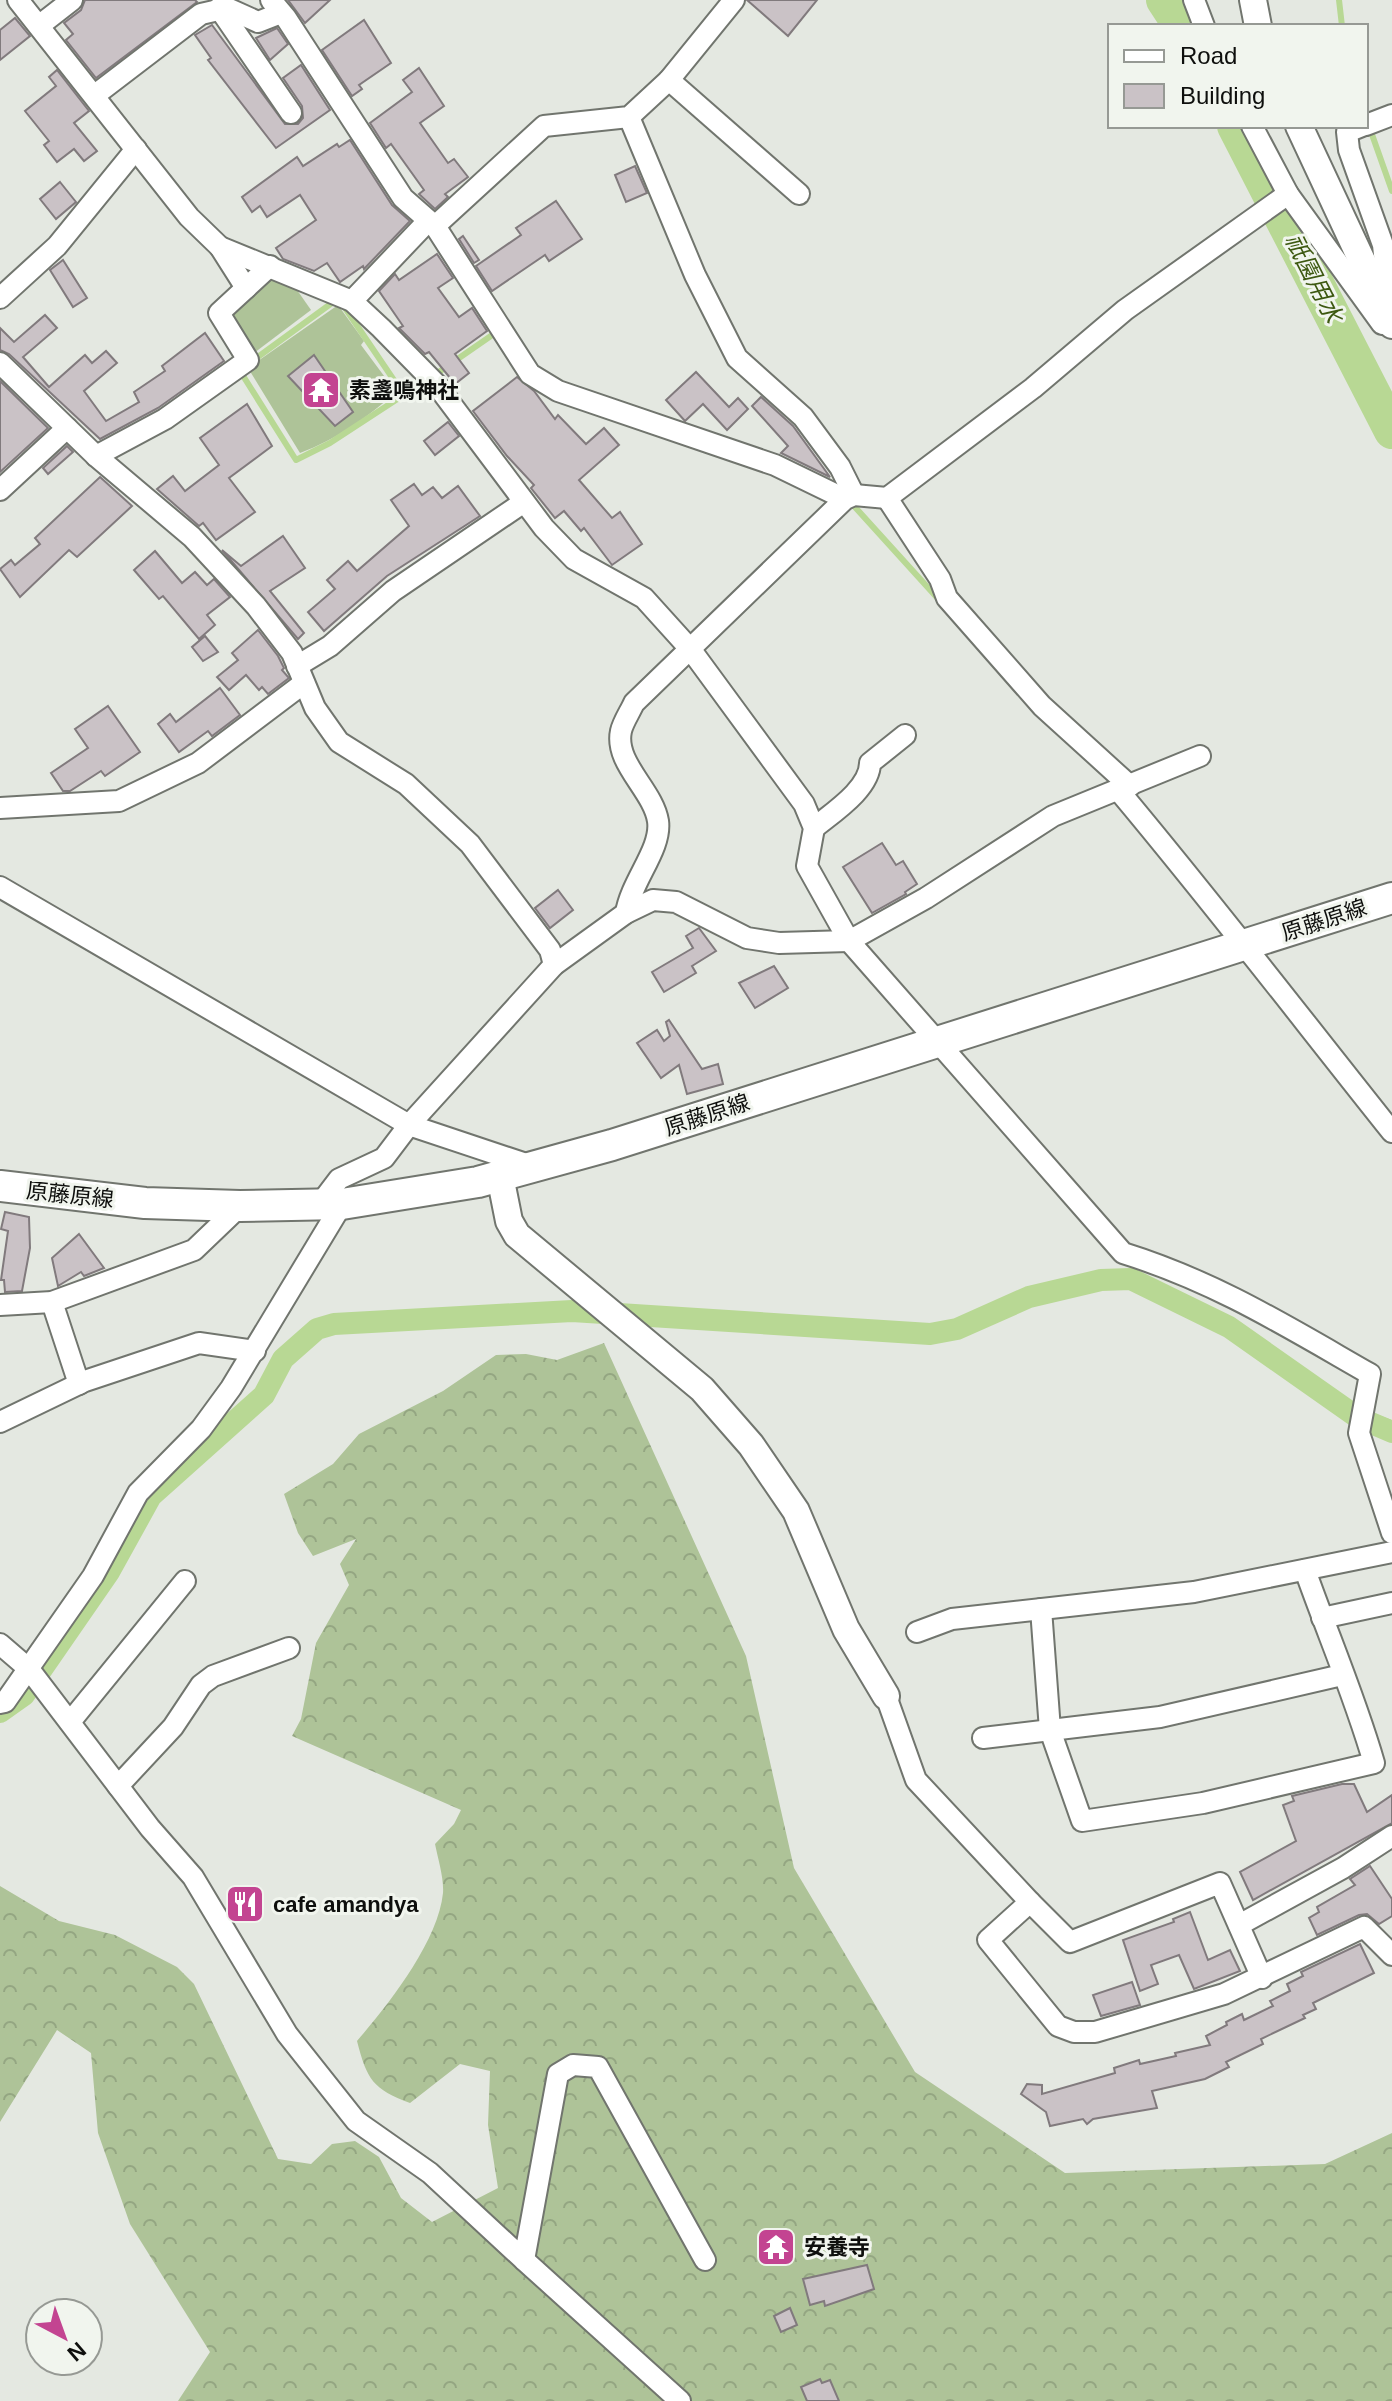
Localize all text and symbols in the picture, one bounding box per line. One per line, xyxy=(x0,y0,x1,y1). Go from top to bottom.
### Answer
legend xyxy=(1108,24,1368,128)
text: Road xyxy=(1180,42,1237,69)
text: Building xyxy=(1180,82,1265,109)
water label: 祇園用水 xyxy=(1280,229,1349,330)
temple icon: 素盞鳴神社 xyxy=(300,369,342,411)
place label: 素盞鳴神社 xyxy=(349,378,459,403)
street label: 原藤原線 xyxy=(1278,895,1370,945)
street label: 原藤原線 xyxy=(661,1090,753,1140)
street label: 原藤原線 xyxy=(25,1178,115,1212)
restaurant icon: cafe amandya xyxy=(224,1883,266,1925)
place label: cafe amandya xyxy=(273,1892,419,1917)
temple icon: 安養寺 xyxy=(755,2226,797,2268)
place label: 安養寺 xyxy=(804,2235,870,2260)
north arrow xyxy=(24,2297,104,2377)
text: N xyxy=(63,2337,91,2366)

